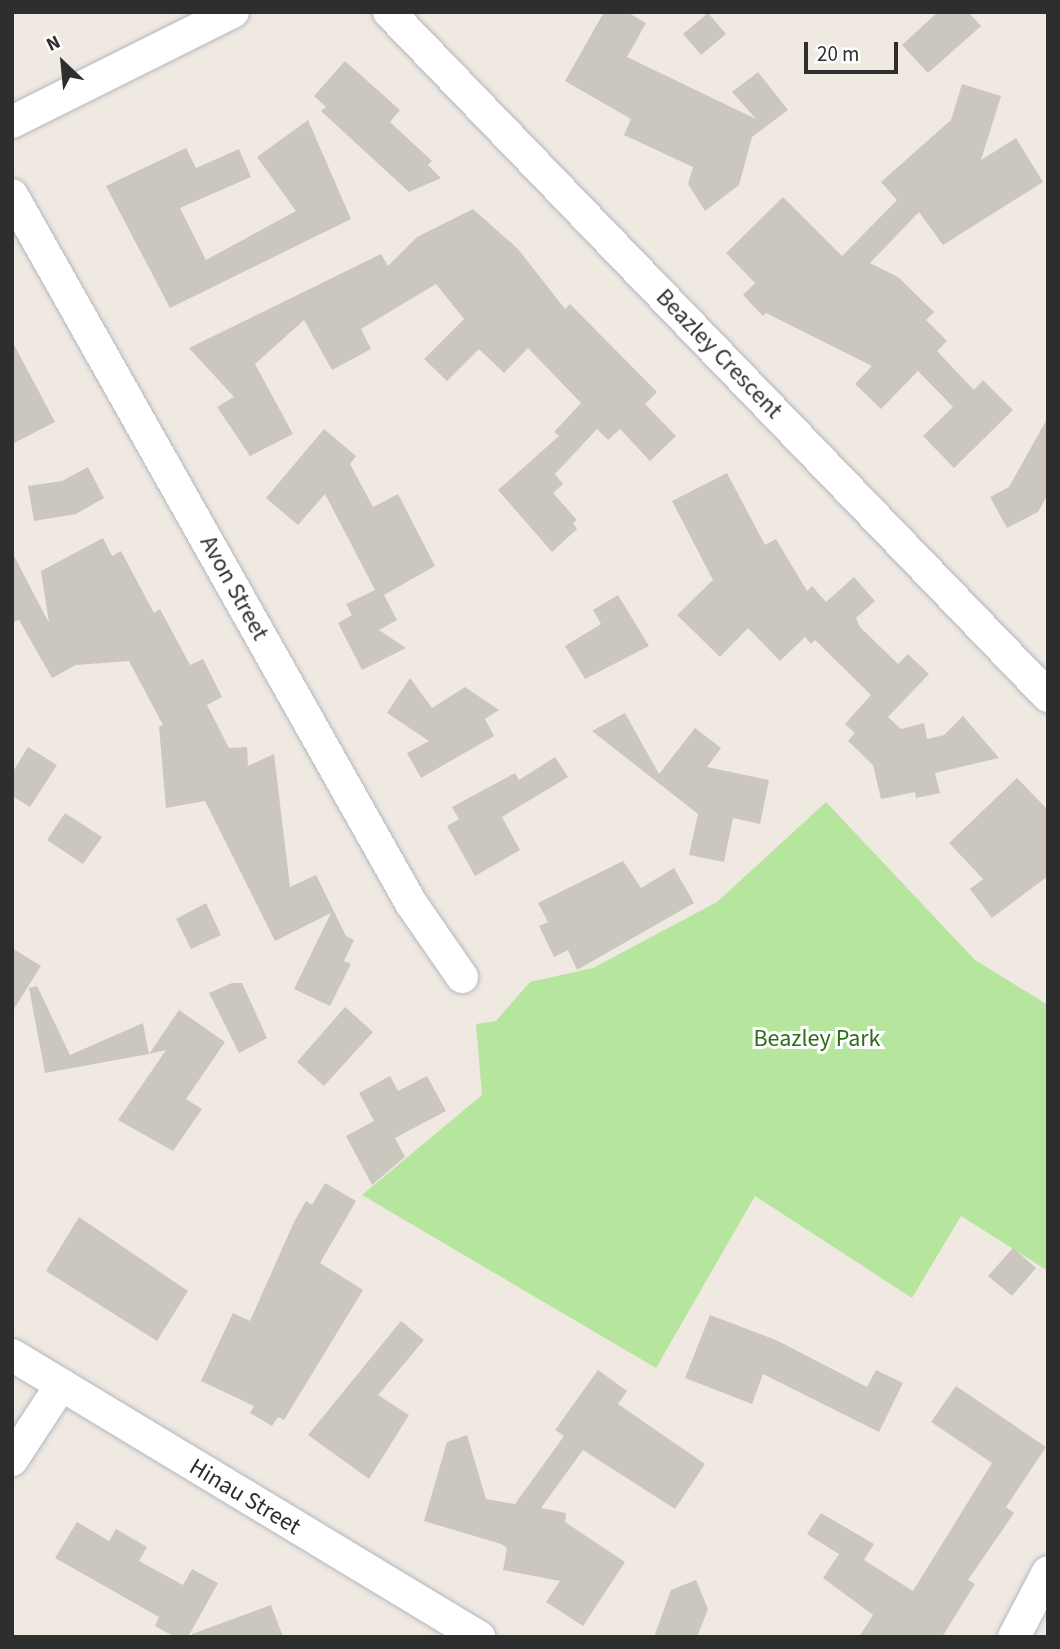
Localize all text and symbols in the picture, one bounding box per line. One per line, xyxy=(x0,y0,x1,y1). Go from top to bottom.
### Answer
north arrow xyxy=(28,28,98,98)
scale bar xyxy=(808,28,902,72)
text: N xyxy=(42,29,65,59)
text: 20 m xyxy=(817,39,859,69)
street label: Beazley Crescent xyxy=(650,283,788,425)
street label: Avon Street xyxy=(194,531,274,645)
park label: Beazley Park xyxy=(753,1025,881,1053)
street label: Hinau Street xyxy=(184,1453,306,1541)

